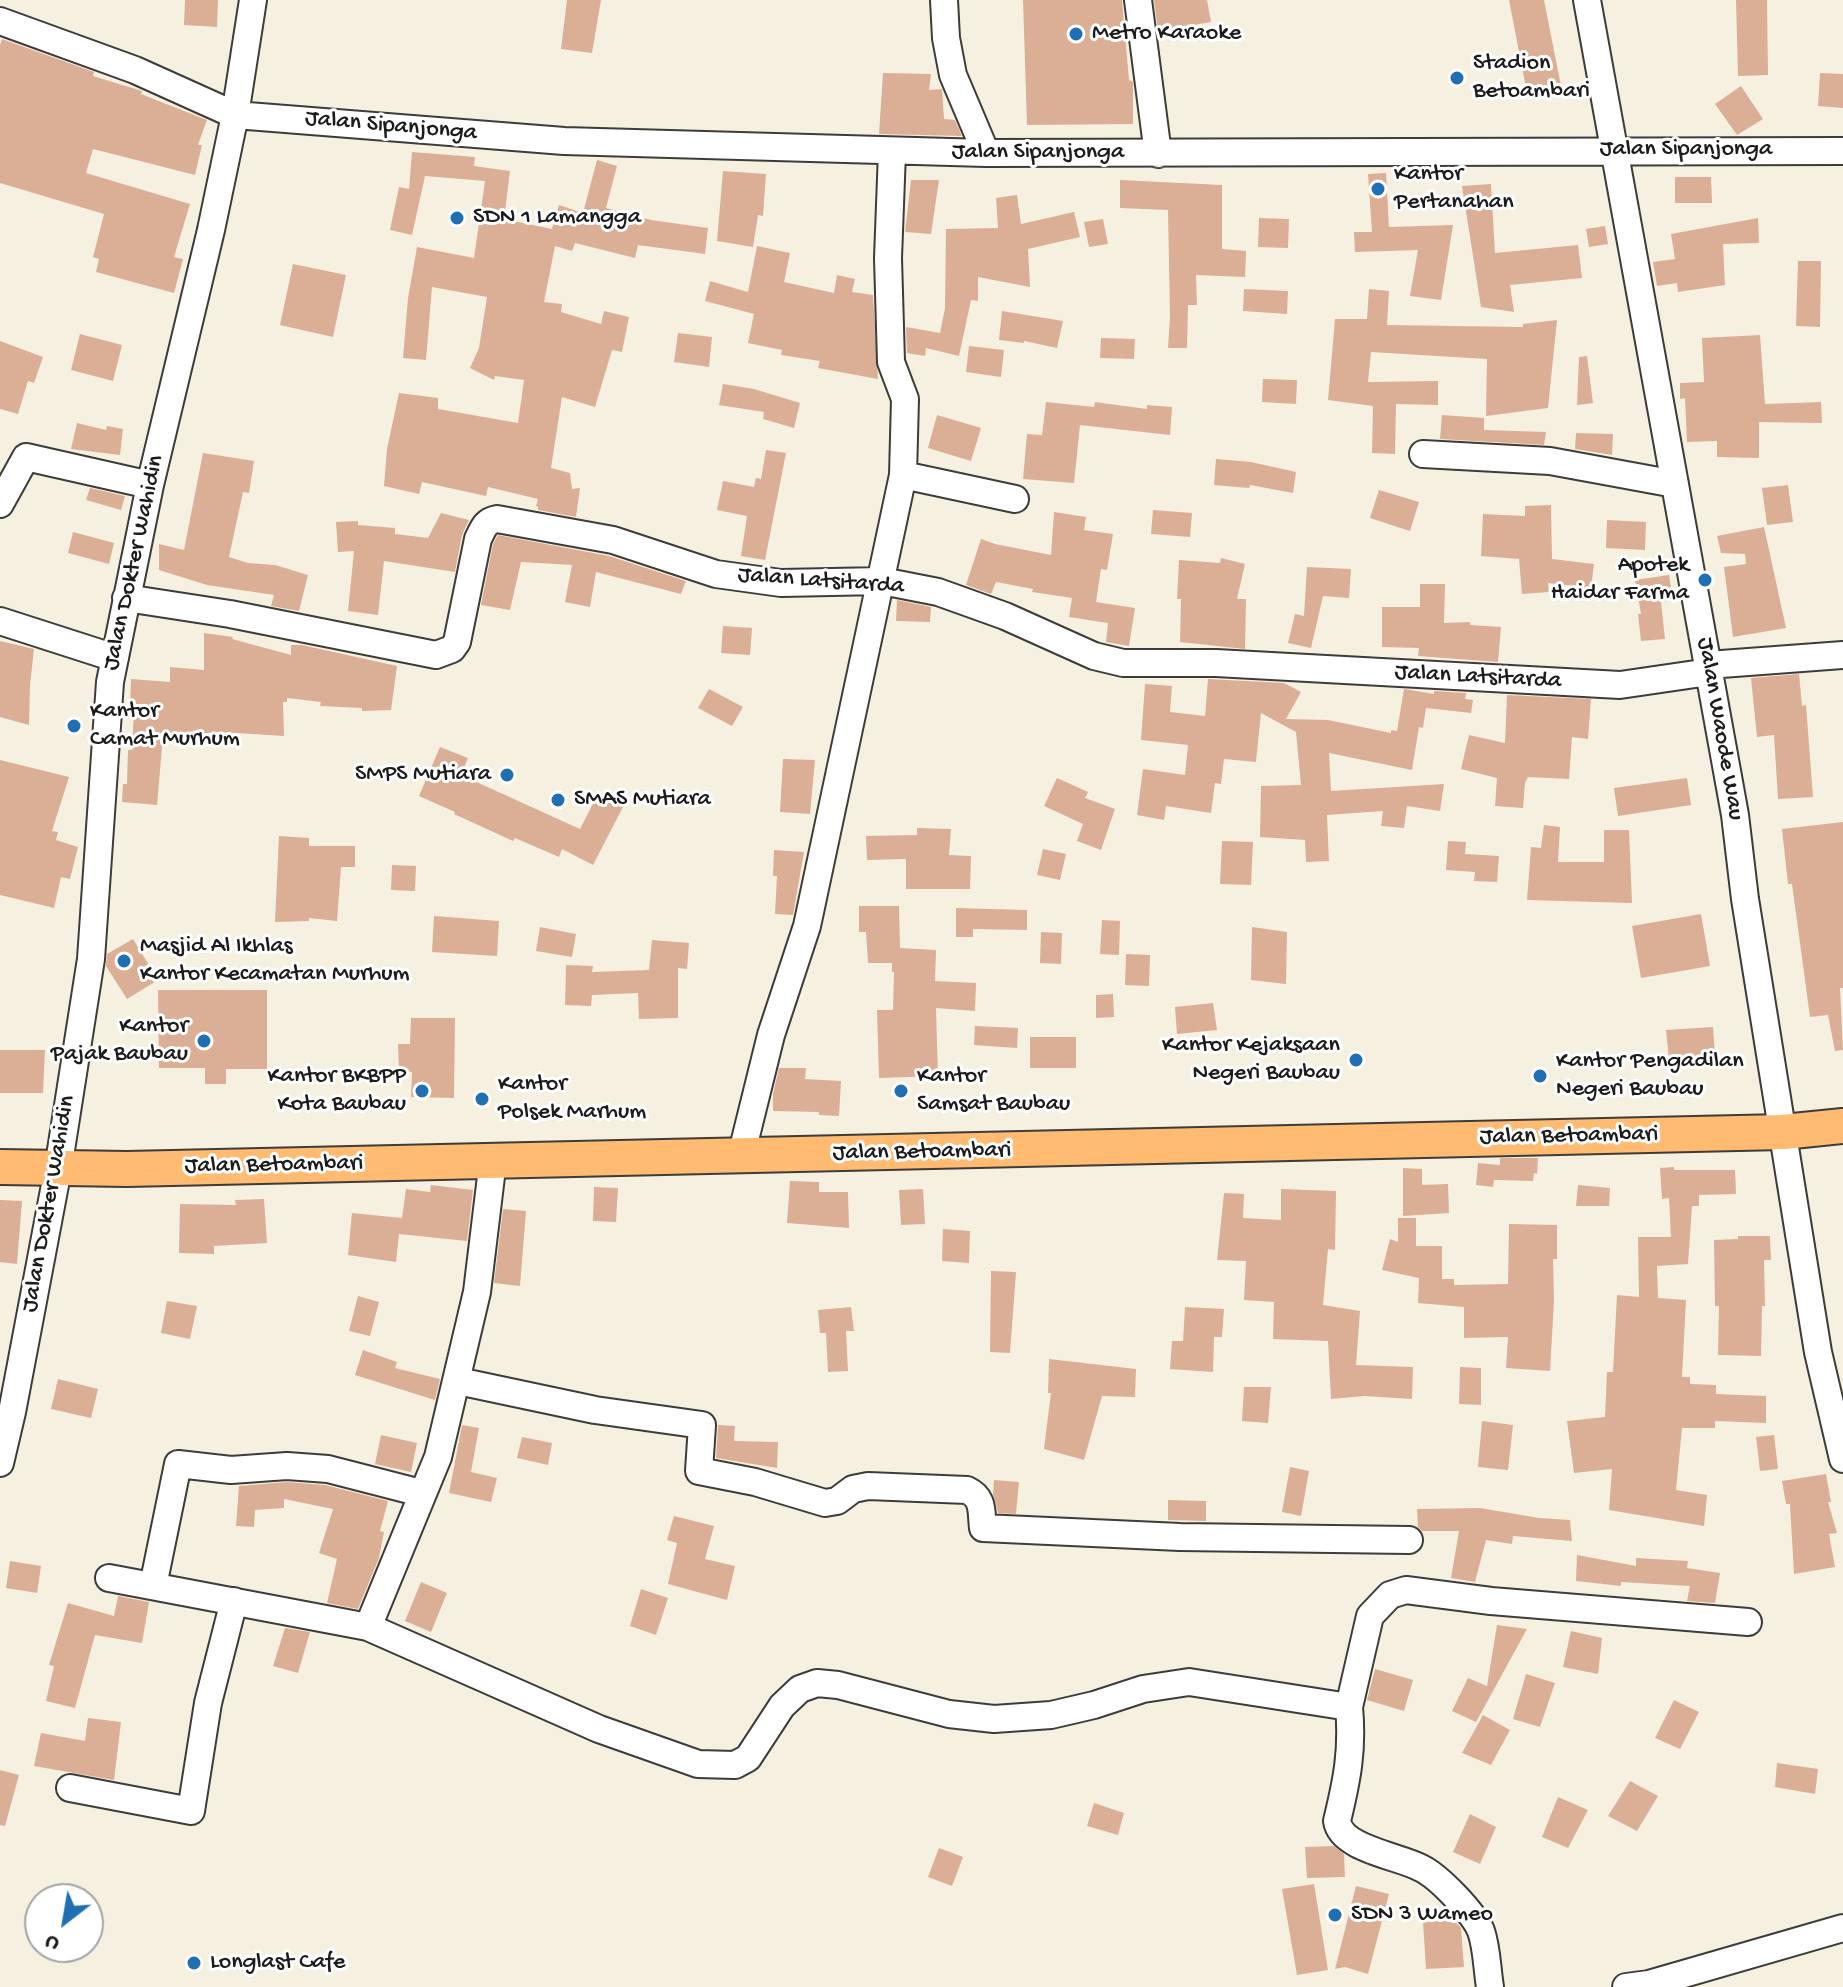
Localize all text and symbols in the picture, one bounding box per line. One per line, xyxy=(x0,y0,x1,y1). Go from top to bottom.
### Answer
place label: Metro Karaoke xyxy=(1092,20,1241,48)
marker: Metro Karaoke xyxy=(1067,25,1085,43)
place label: Stadion Betoambari xyxy=(1473,50,1590,106)
marker: Stadion Betoambari xyxy=(1448,69,1466,87)
street label: Jalan Sipanjonga xyxy=(304,105,478,149)
street label: Jalan Sipanjonga xyxy=(1600,136,1772,164)
street label: Jalan Sipanjonga xyxy=(952,139,1124,167)
place label: Kantor Pertanahan xyxy=(1394,161,1514,217)
marker: Kantor Pertanahan xyxy=(1369,180,1387,198)
place label: SDN 1 Lamangga xyxy=(473,204,641,232)
marker: SDN 1 Lamangga xyxy=(448,209,466,227)
street label: Jalan Dokter Wahidin xyxy=(98,453,172,673)
place label: Apotek Haidar Farma xyxy=(1551,552,1689,608)
street label: Jalan Latsitarda xyxy=(737,562,905,602)
marker: Apotek Haidar Farma xyxy=(1696,571,1714,589)
street label: Jalan Waode Wau xyxy=(1689,635,1749,823)
street label: Jalan Latsitarda xyxy=(1394,659,1562,697)
place label: Kantor Camat Murhum xyxy=(90,698,240,754)
marker: Kantor Camat Murhum xyxy=(65,717,83,735)
place label: SMPS Mutiara xyxy=(355,761,491,789)
marker: SMPS Mutiara xyxy=(498,766,516,784)
place label: SMAS Mutiara xyxy=(574,786,711,814)
marker: SMAS Mutiara xyxy=(549,791,567,809)
place label: Masjid Al Ikhlas Kantor Kecamatan Murhum xyxy=(140,933,410,989)
marker: Masjid Al Ikhlas Kantor Kecamatan Murhum xyxy=(115,952,133,970)
place label: Kantor Pajak Baubau xyxy=(51,1013,188,1069)
marker: Kantor Pajak Baubau xyxy=(195,1032,213,1050)
place label: Kantor Kejaksaan Negeri Baubau xyxy=(1162,1032,1340,1088)
place label: Kantor Pengadilan Negeri Baubau xyxy=(1556,1048,1744,1104)
marker: Kantor Kejaksaan Negeri Baubau xyxy=(1347,1051,1365,1069)
place label: Kantor BKBPP Kota Baubau xyxy=(267,1063,406,1119)
place label: Kantor Samsat Baubau xyxy=(917,1063,1070,1119)
marker: Kantor Pengadilan Negeri Baubau xyxy=(1531,1067,1549,1085)
place label: Kantor Polsek Marhum xyxy=(498,1071,646,1127)
marker: Kantor BKBPP Kota Baubau xyxy=(413,1082,431,1100)
marker: Kantor Samsat Baubau xyxy=(892,1082,910,1100)
marker: Kantor Polsek Marhum xyxy=(473,1090,491,1108)
street label: Jalan Dokter Wahidin xyxy=(17,1093,83,1315)
street label: Jalan Betoambari xyxy=(1479,1121,1659,1153)
street label: Jalan Betoambari xyxy=(832,1137,1012,1169)
street label: Jalan Betoambari xyxy=(184,1150,364,1182)
north arrow xyxy=(24,1883,104,1963)
place label: SDN 3 Wameo xyxy=(1351,1901,1493,1929)
marker: SDN 3 Wameo xyxy=(1326,1906,1344,1924)
text: U xyxy=(41,1927,65,1956)
place label: Longlast Cafe xyxy=(210,1949,345,1977)
marker: Longlast Cafe xyxy=(185,1954,203,1972)

